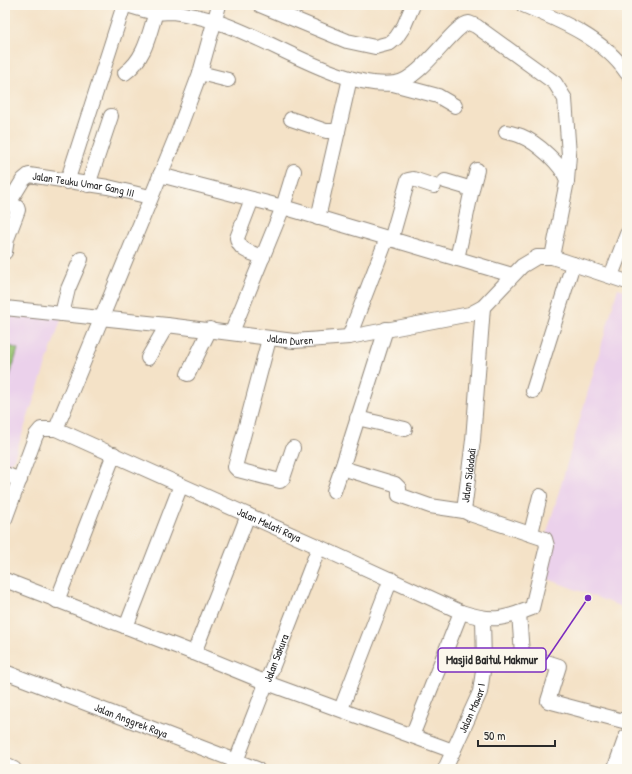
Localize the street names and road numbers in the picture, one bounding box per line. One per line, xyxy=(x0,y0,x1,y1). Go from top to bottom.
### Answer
street label: Jalan Teuku Umar Gang III xyxy=(32,169,136,200)
street label: Jalan Duren xyxy=(266,331,314,348)
street label: Jalan Sidodadi xyxy=(458,447,479,503)
street label: Jalan Melati Raya xyxy=(235,504,304,545)
street label: Jalan Sakura xyxy=(260,632,292,684)
street label: Jalan Mawar I xyxy=(455,682,488,735)
street label: Jalan Anggrek Raya xyxy=(92,700,170,741)

